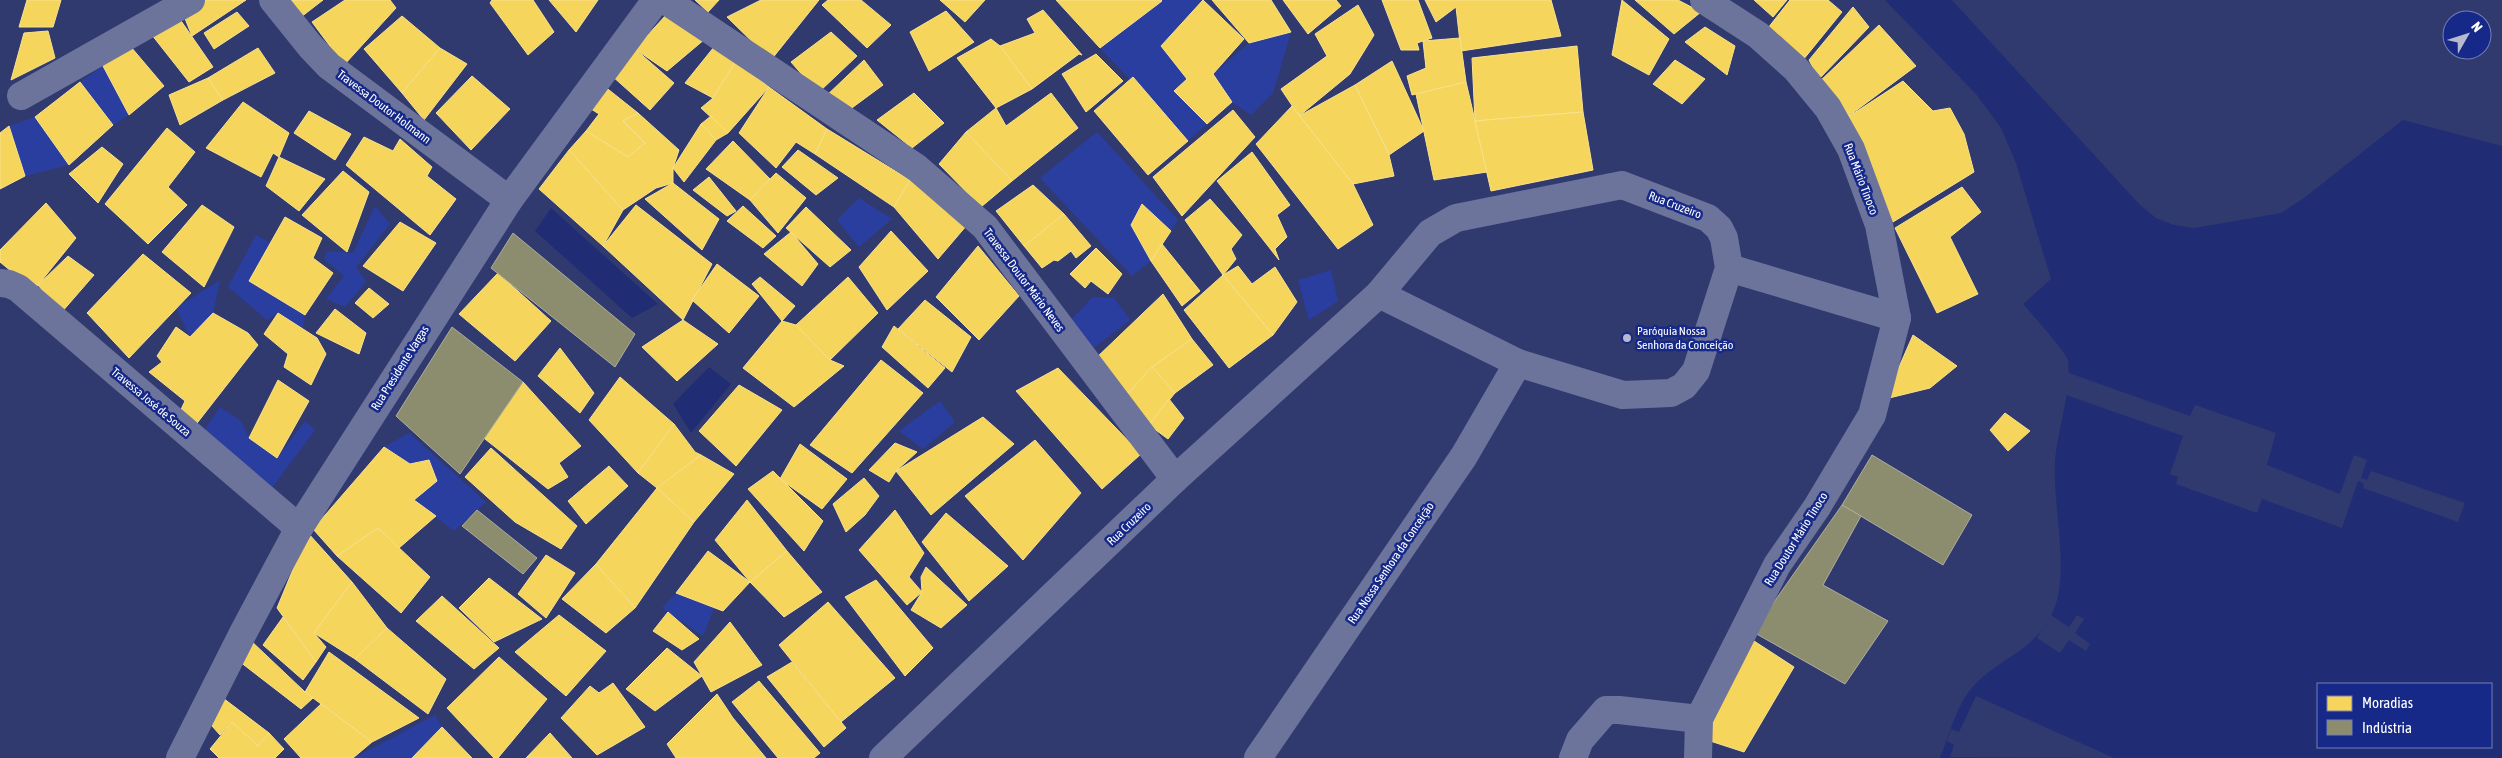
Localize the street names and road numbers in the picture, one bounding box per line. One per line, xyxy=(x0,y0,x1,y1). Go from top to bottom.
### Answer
street label: Travessa Doutor Holmann xyxy=(335,67,433,147)
street label: Rua Mário Tinoco xyxy=(1841,141,1881,217)
street label: Rua Cruzeiro xyxy=(1647,189,1704,222)
street label: Travessa Doutor Mário Neves xyxy=(981,226,1067,334)
street label: Rua Presidente Vargas xyxy=(368,323,432,413)
street label: Travessa José de Souza xyxy=(108,365,194,439)
street label: Rua Doutor Mário Tinoco xyxy=(1761,489,1831,588)
street label: Rua Cruzeiro xyxy=(1104,499,1154,548)
street label: Rua Nossa Senhora da Conceição xyxy=(1345,499,1437,627)

